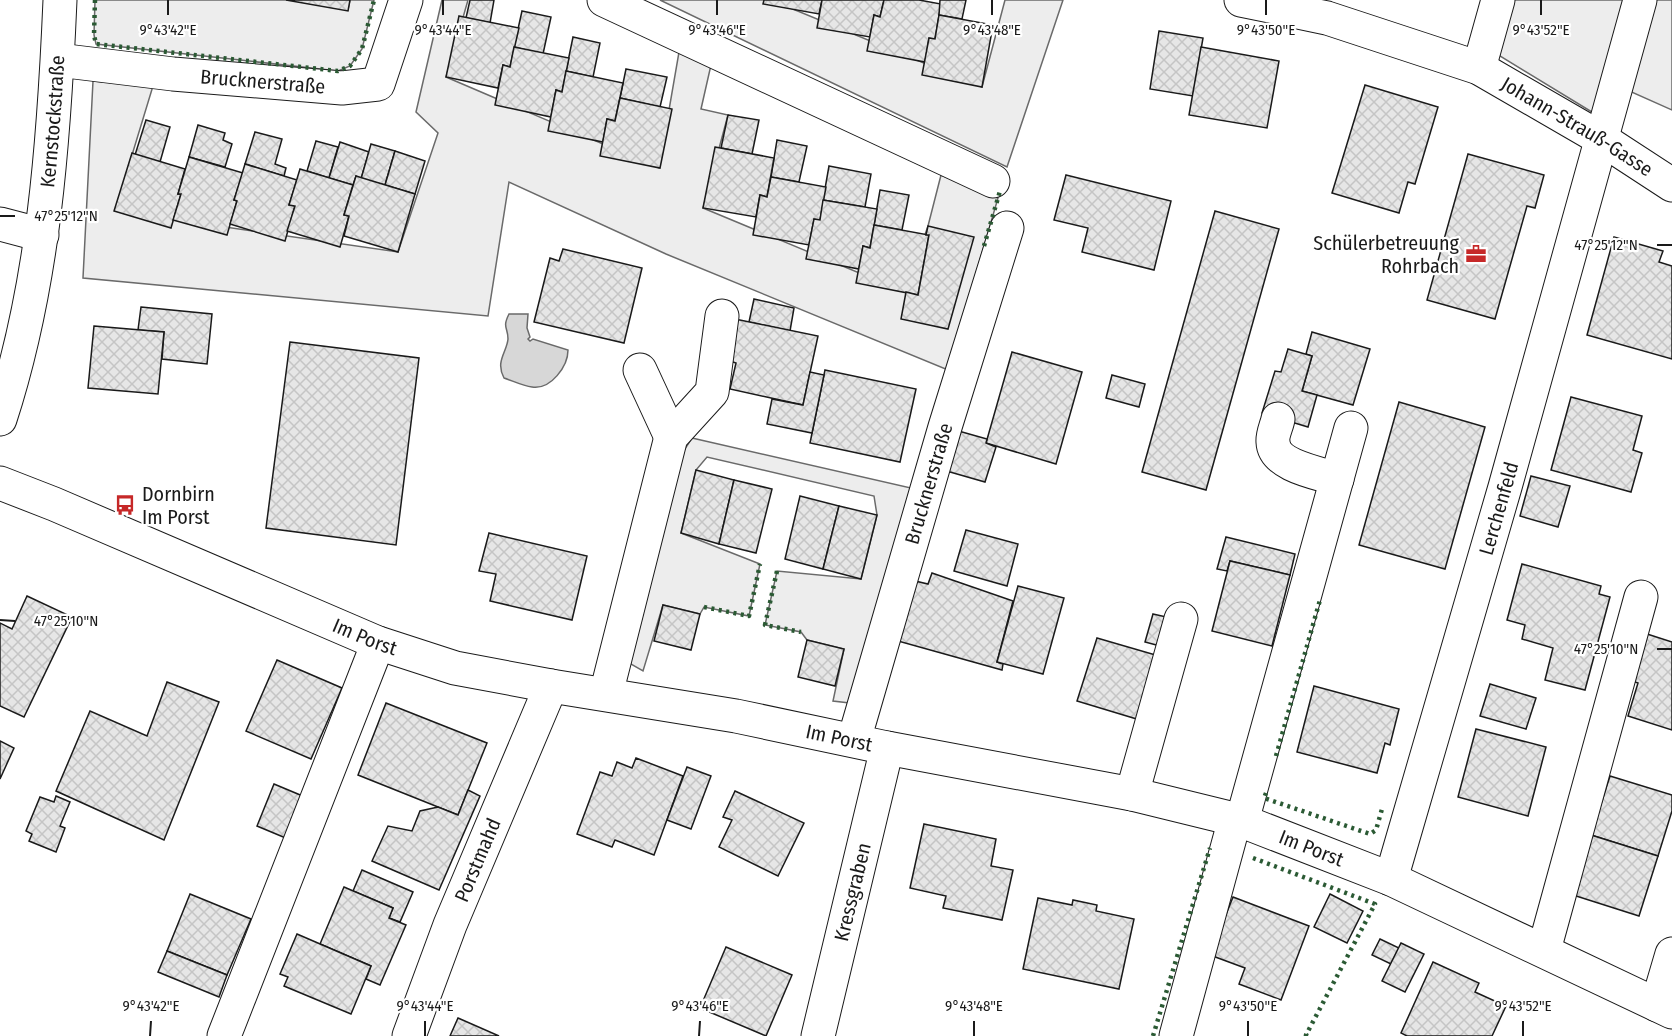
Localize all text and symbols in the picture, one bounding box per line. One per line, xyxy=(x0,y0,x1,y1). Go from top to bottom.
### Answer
text: 9°43'42"E xyxy=(140,21,196,39)
text: 9°43'44"E xyxy=(414,21,472,39)
text: 9°43'46"E xyxy=(688,21,746,39)
text: 9°43'48"E xyxy=(963,21,1021,39)
text: 9°43'50"E xyxy=(1237,21,1295,39)
text: 9°43'52"E xyxy=(1512,21,1570,39)
street label: Kernstockstraße xyxy=(35,55,69,189)
street label: Brucknerstraße xyxy=(199,64,326,99)
street label: Johann-Strauß-Gasse xyxy=(1497,71,1657,181)
text: 47°25'12"N xyxy=(34,207,98,225)
place label: Schülerbetreuung Rohrbach xyxy=(1313,231,1460,278)
text: 47°25'12"N xyxy=(1574,236,1638,254)
office icon: Schülerbetreuung Rohrbach xyxy=(1464,242,1488,266)
street label: Brucknerstraße xyxy=(900,420,958,547)
street label: Lerchenfeld xyxy=(1474,459,1523,558)
place label: Dornbirn Im Porst xyxy=(142,482,215,529)
bus stop icon: Dornbirn Im Porst xyxy=(113,493,137,517)
text: 47°25'10"N xyxy=(34,612,98,630)
street label: Im Porst xyxy=(329,613,400,661)
text: 47°25'10"N xyxy=(1574,640,1638,658)
street label: Im Porst xyxy=(804,719,875,757)
street label: Porstmahd xyxy=(449,814,506,905)
street label: Im Porst xyxy=(1276,825,1348,872)
street label: Kressgraben xyxy=(829,840,876,944)
text: 9°43'42"E xyxy=(123,997,179,1015)
text: 9°43'44"E xyxy=(396,997,454,1015)
text: 9°43'46"E xyxy=(671,997,729,1015)
text: 9°43'48"E xyxy=(945,997,1003,1015)
text: 9°43'50"E xyxy=(1219,997,1277,1015)
text: 9°43'52"E xyxy=(1494,997,1552,1015)

